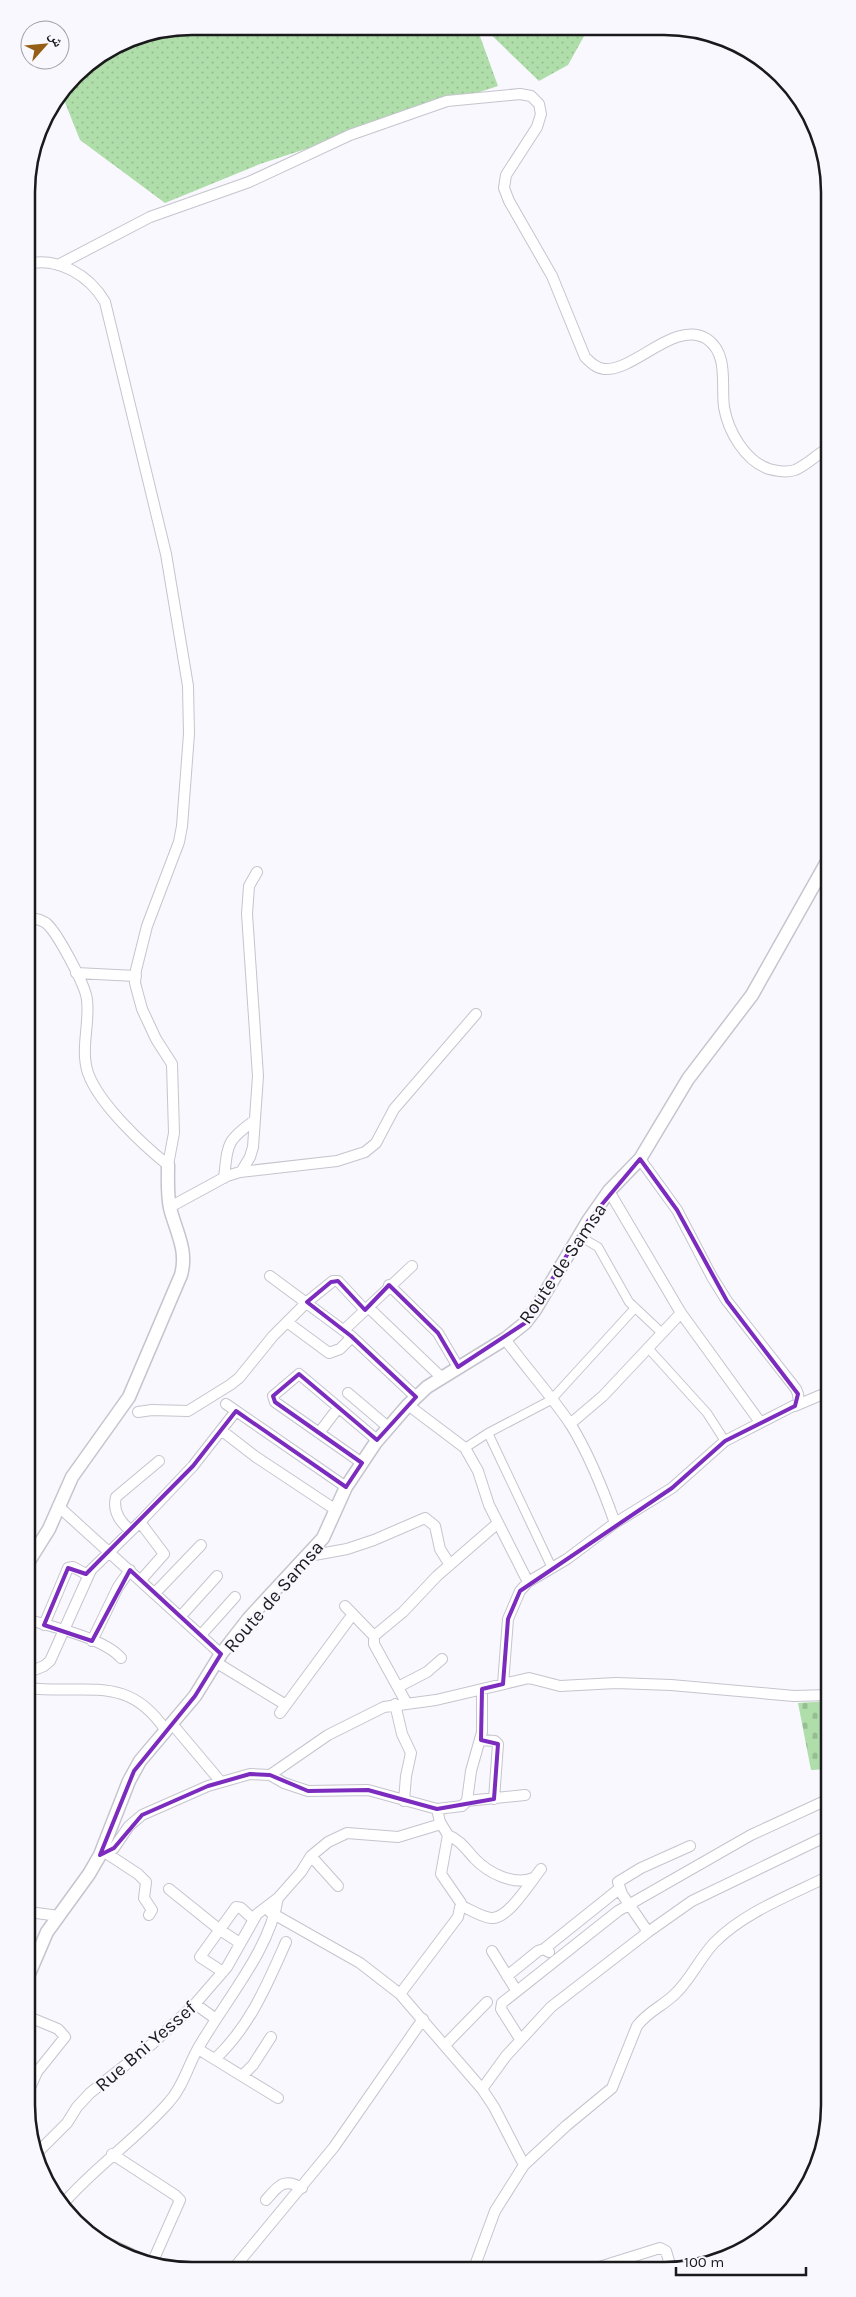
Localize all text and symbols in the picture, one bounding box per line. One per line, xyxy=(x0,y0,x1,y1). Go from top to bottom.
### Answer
north arrow xyxy=(20,20,70,70)
text: ش xyxy=(45,29,67,50)
street label: Route de Samsa xyxy=(514,1199,611,1328)
street label: Route de Samsa xyxy=(219,1536,328,1657)
street label: Rue Bni Yessef xyxy=(91,1997,201,2096)
scale bar xyxy=(676,2244,806,2276)
text: 100 m xyxy=(684,2253,724,2271)

